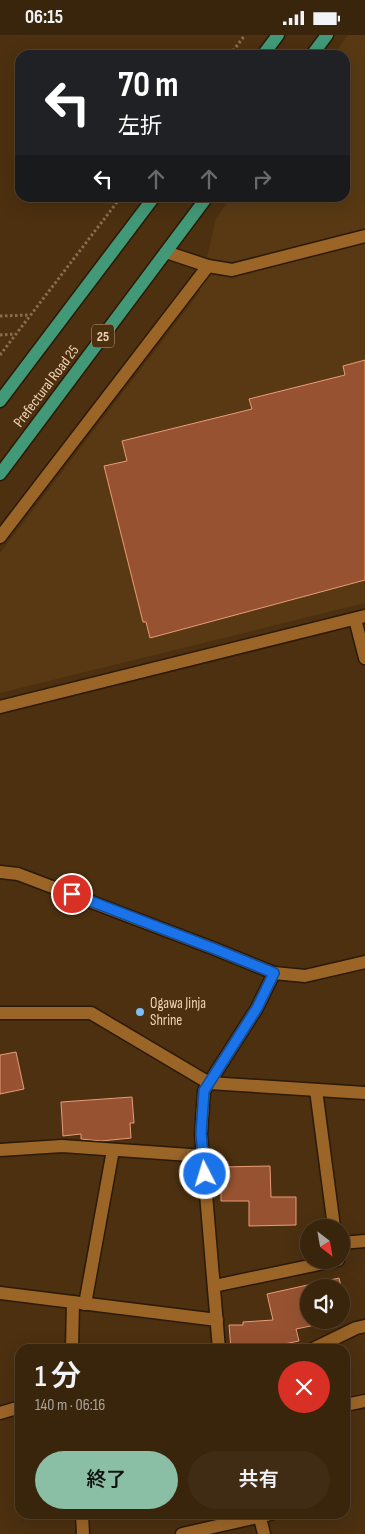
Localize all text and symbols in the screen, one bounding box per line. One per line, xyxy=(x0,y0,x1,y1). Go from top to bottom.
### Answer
text: 06:15 xyxy=(25,6,63,29)
text: 70 m xyxy=(118,64,178,107)
icon: left xyxy=(35,70,100,135)
text: 左折 xyxy=(118,113,162,140)
icon: left xyxy=(89,165,117,193)
icon: ahead xyxy=(142,165,170,193)
icon: ahead xyxy=(195,165,223,193)
icon: right xyxy=(248,165,276,193)
road number: 25 xyxy=(92,325,114,347)
street label: Prefectural Road 25 xyxy=(9,342,83,431)
pin xyxy=(51,873,93,915)
icon: arrive xyxy=(58,880,86,908)
place label: Ogawa Jinja Shrine xyxy=(150,994,206,1030)
marker: Ogawa Jinja Shrine xyxy=(134,1006,146,1018)
position arrow xyxy=(178,1147,230,1199)
north arrow xyxy=(300,1219,350,1269)
map controls xyxy=(300,1219,350,1329)
button: sound xyxy=(300,1279,350,1329)
text: 1 分 xyxy=(35,1359,81,1395)
button: close xyxy=(278,1361,330,1413)
text: 140 m · 06:16 xyxy=(35,1396,105,1415)
button: 終了 xyxy=(35,1451,178,1509)
button: 共有 xyxy=(188,1451,330,1509)

